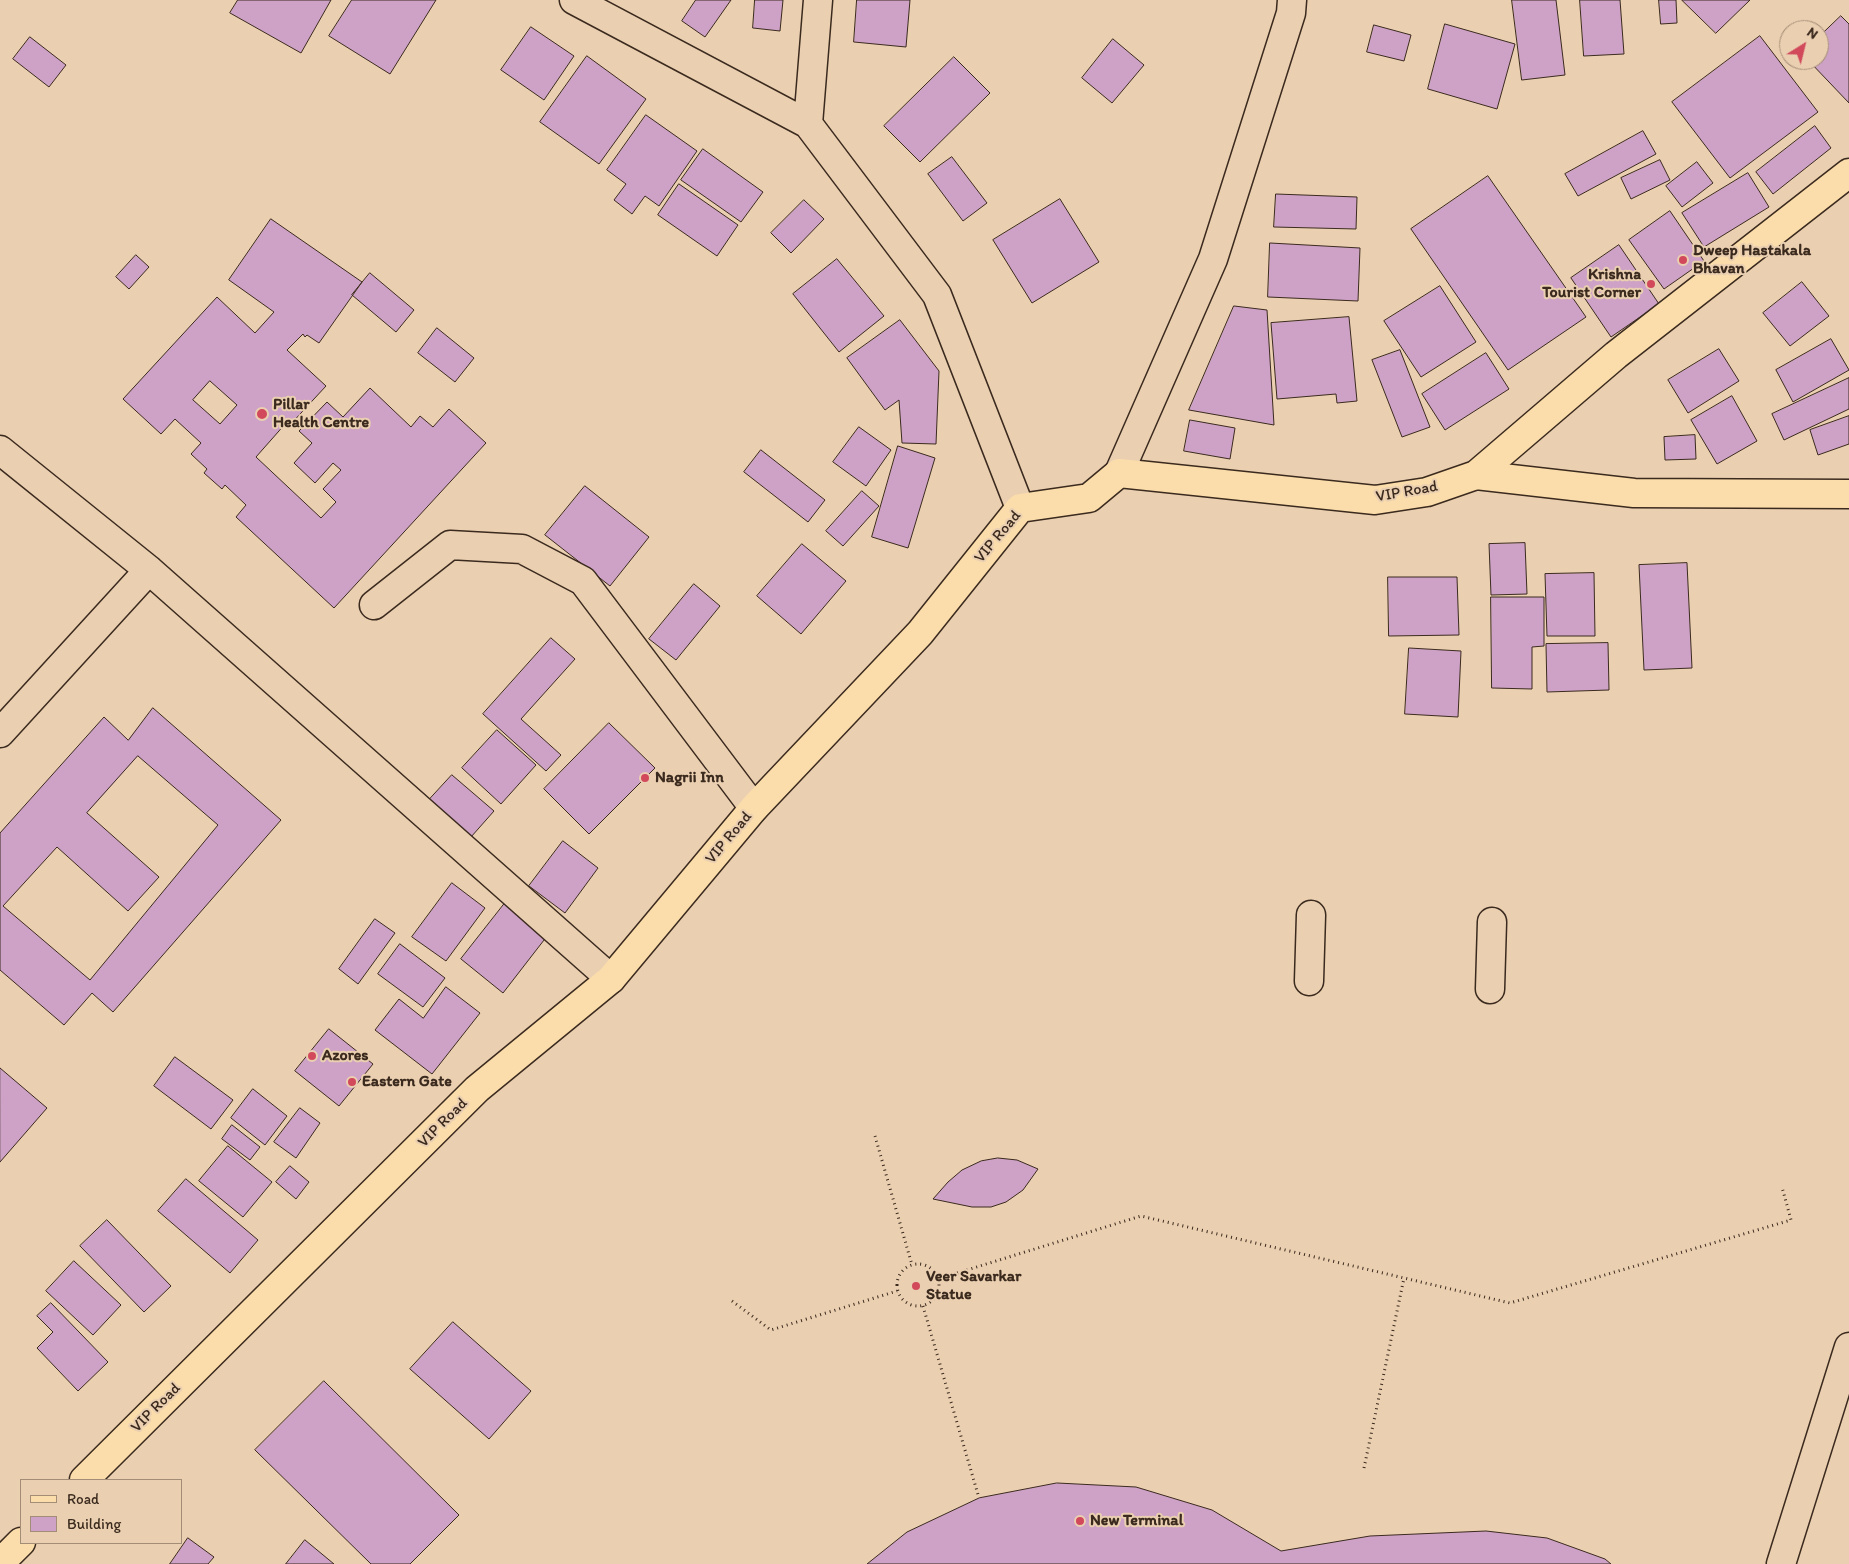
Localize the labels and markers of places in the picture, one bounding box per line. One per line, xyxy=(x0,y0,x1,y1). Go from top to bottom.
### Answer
place label: Dweep Hastakala Bhavan xyxy=(1693,241,1811,279)
marker: Dweep Hastakala Bhavan xyxy=(1677,254,1689,266)
place label: Krishna Tourist Corner xyxy=(1542,265,1641,303)
marker: Krishna Tourist Corner xyxy=(1645,278,1657,290)
place label: Pillar Health Centre xyxy=(273,395,369,433)
marker: Pillar Health Centre xyxy=(255,407,269,421)
place label: Nagrii Inn xyxy=(655,768,724,788)
marker: Nagrii Inn xyxy=(639,772,651,784)
place label: Azores xyxy=(322,1046,369,1066)
marker: Azores xyxy=(306,1050,318,1062)
place label: Eastern Gate xyxy=(362,1072,452,1092)
marker: Eastern Gate xyxy=(346,1076,358,1088)
place label: Veer Savarkar Statue xyxy=(926,1267,1021,1305)
marker: Veer Savarkar Statue xyxy=(910,1280,922,1292)
place label: New Terminal xyxy=(1090,1511,1183,1531)
marker: New Terminal xyxy=(1074,1515,1086,1527)

